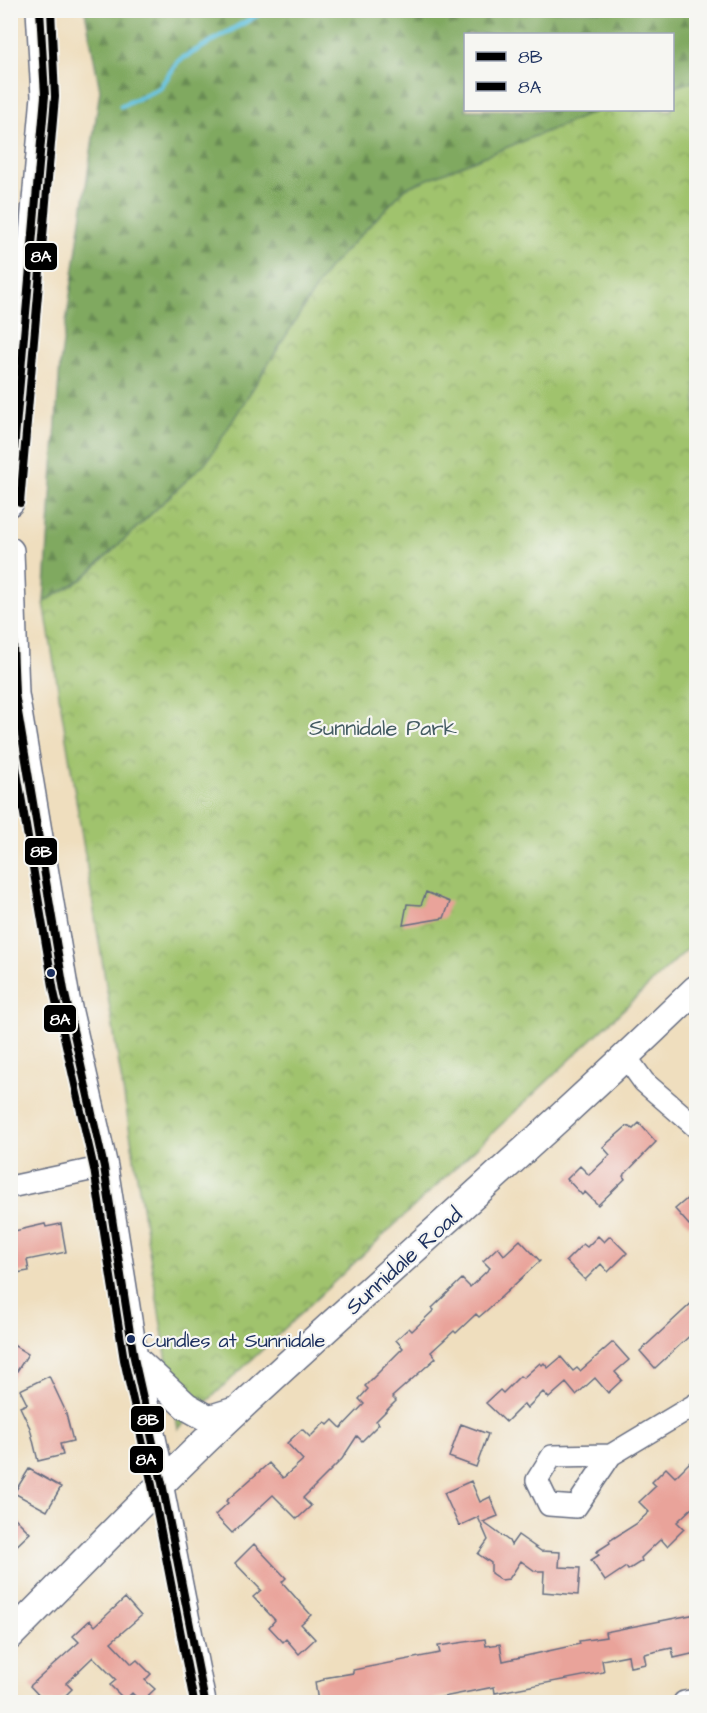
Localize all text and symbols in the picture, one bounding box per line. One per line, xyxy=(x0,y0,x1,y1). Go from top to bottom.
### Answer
legend xyxy=(464,33,674,111)
text: 8B xyxy=(518,45,543,70)
text: 8A xyxy=(518,75,542,100)
line badge: 8A xyxy=(24,242,58,271)
text: 8A xyxy=(31,246,52,268)
park label: Sunnidale Park xyxy=(309,713,458,744)
line badge: 8B xyxy=(24,837,58,866)
text: 8B xyxy=(30,841,53,863)
unlabelled marker xyxy=(45,967,57,979)
line badge: 8A xyxy=(43,1004,77,1033)
text: 8A xyxy=(50,1009,71,1031)
street label: Sunnidale Road xyxy=(339,1200,469,1322)
place label: Cundles at Sunnidale xyxy=(142,1327,325,1355)
marker: Cundles at Sunnidale xyxy=(125,1333,137,1345)
line badge: 8B xyxy=(130,1405,165,1433)
text: 8B xyxy=(137,1409,160,1431)
line badge: 8A xyxy=(129,1445,164,1474)
text: 8A xyxy=(136,1449,157,1471)

